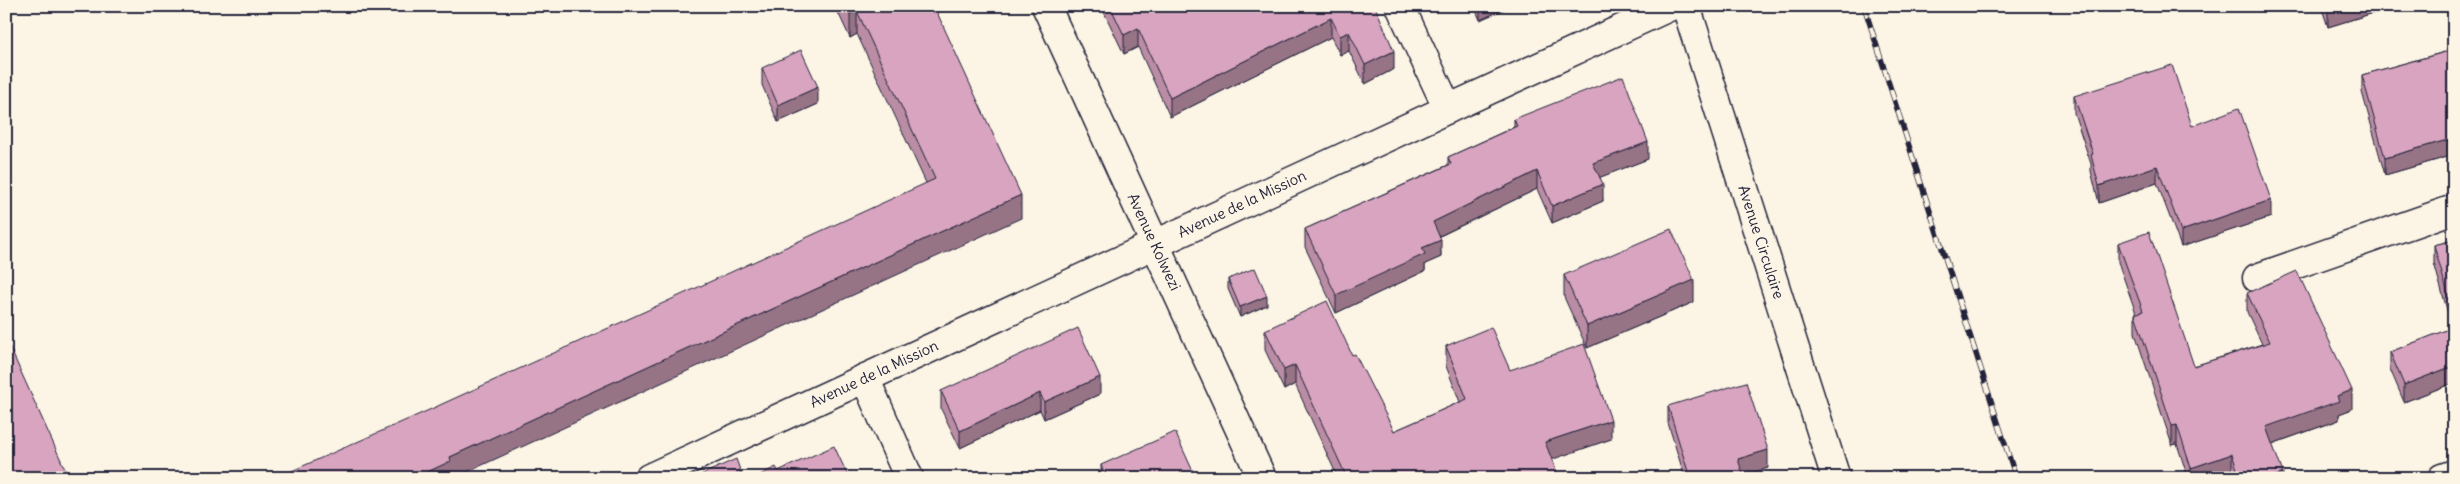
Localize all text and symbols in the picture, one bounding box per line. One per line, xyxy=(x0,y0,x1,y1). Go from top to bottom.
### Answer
street label: Avenue de la Mission xyxy=(1175,165,1309,242)
street label: Avenue Circulaire xyxy=(1734,183,1789,301)
street label: Avenue Kolwezi xyxy=(1124,190,1185,293)
street label: Avenue de la Mission xyxy=(807,335,941,412)

